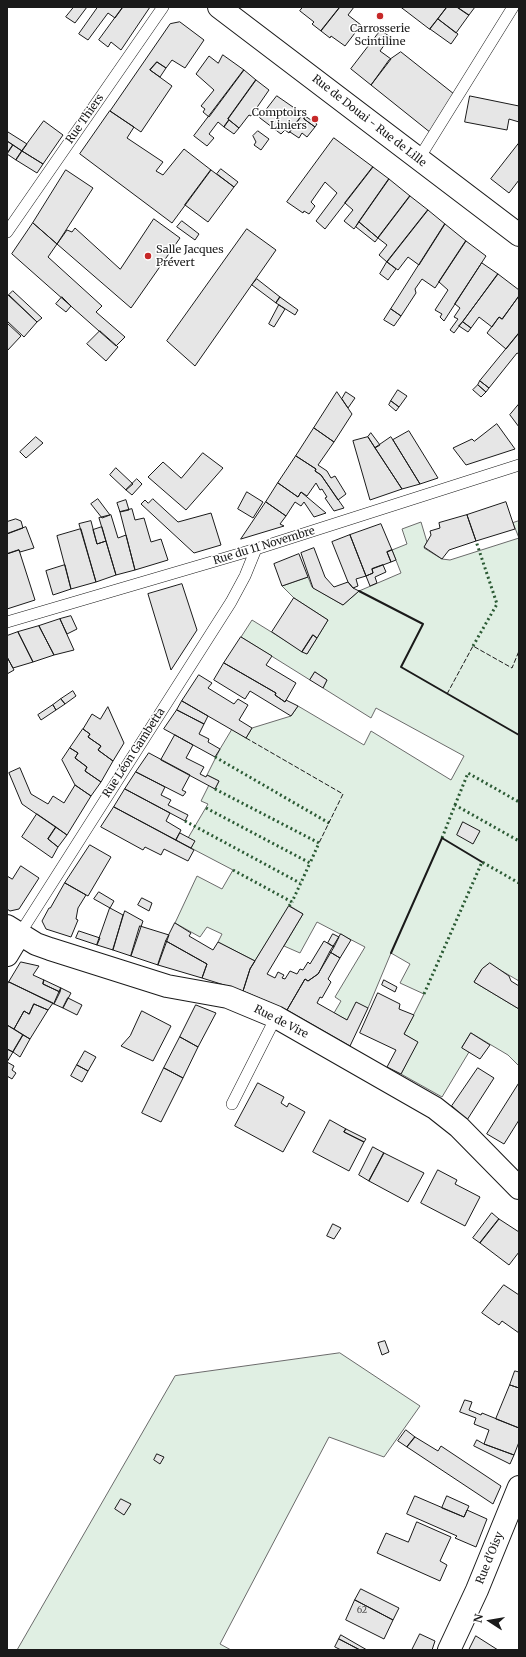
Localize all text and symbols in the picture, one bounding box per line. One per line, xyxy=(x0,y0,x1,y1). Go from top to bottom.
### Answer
marker: Carrosserie Scintiline xyxy=(375,11,385,21)
place label: Carrosserie Scintiline xyxy=(350,22,410,48)
street label: Rue de Douai - Rue de Lille xyxy=(309,72,429,170)
street label: Rue Thiers xyxy=(63,92,107,146)
place label: Comptoirs Liniers xyxy=(252,106,307,132)
marker: Comptoirs Liniers xyxy=(310,114,320,124)
place label: Salle Jacques Prévert xyxy=(156,243,224,269)
marker: Salle Jacques Prévert xyxy=(143,251,153,261)
street label: Rue du 11 Novembre xyxy=(212,524,316,568)
street label: Rue Léon Gambetta xyxy=(100,706,168,800)
street label: Rue de Vire xyxy=(252,1003,310,1041)
street label: Rue d'Oisy xyxy=(474,1530,506,1586)
north arrow xyxy=(470,1601,510,1641)
house number: 62 xyxy=(357,1605,367,1615)
text: N xyxy=(471,1613,486,1624)

